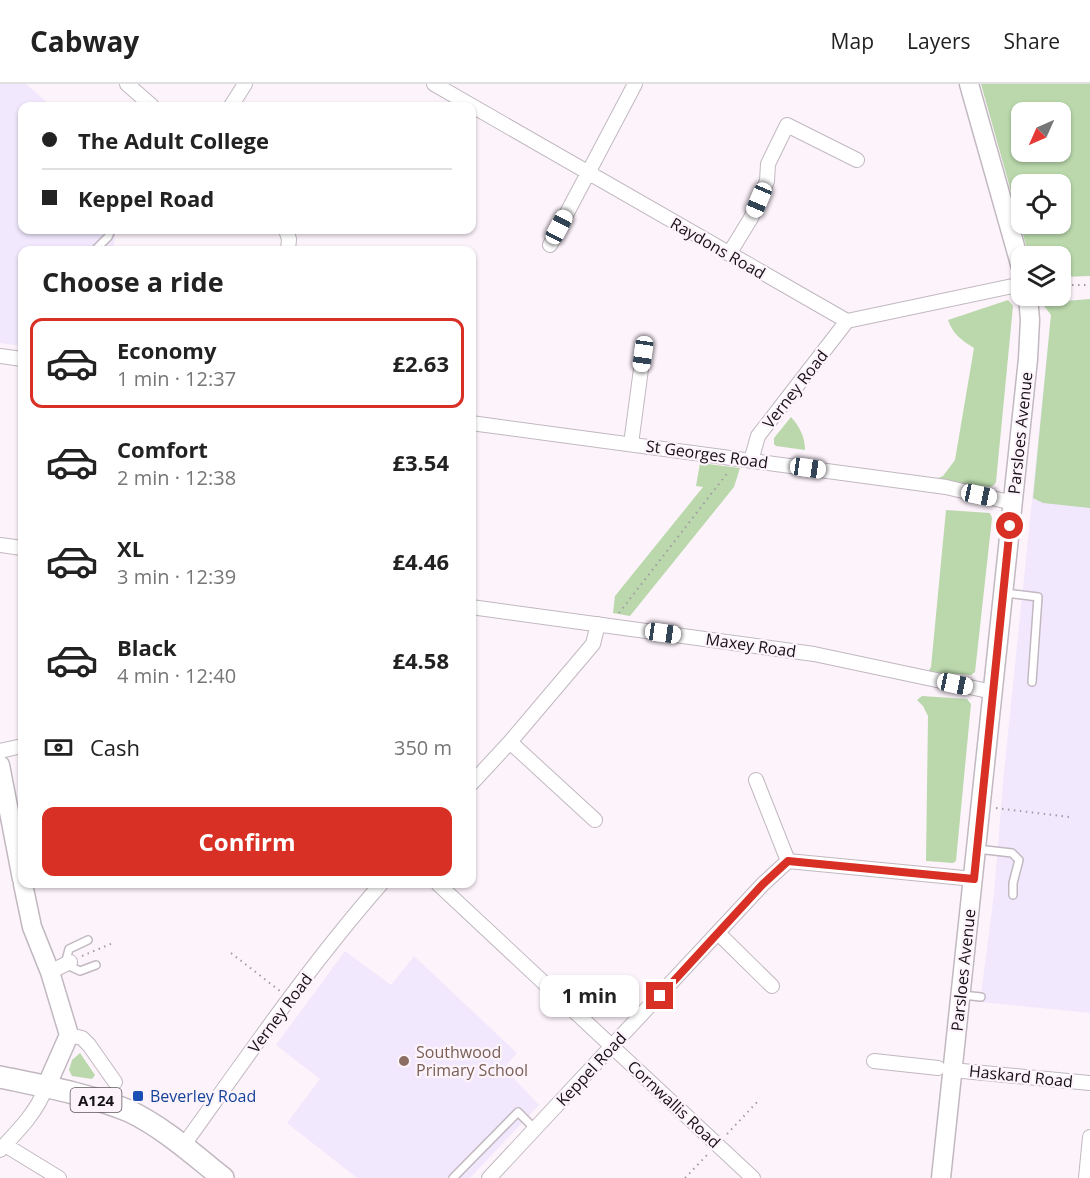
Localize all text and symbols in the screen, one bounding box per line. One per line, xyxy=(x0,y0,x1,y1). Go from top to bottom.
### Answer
text: Cabway xyxy=(30,22,139,60)
text: Map xyxy=(831,27,874,55)
text: Layers xyxy=(907,27,971,55)
text: Share xyxy=(1004,27,1060,55)
north arrow xyxy=(1011,102,1071,162)
map controls xyxy=(1011,102,1071,306)
text: The Adult College xyxy=(78,125,269,155)
button: locate xyxy=(1011,174,1071,234)
car xyxy=(744,180,774,220)
text: Keppel Road xyxy=(78,183,214,213)
car xyxy=(543,207,575,247)
street label: Raydons Road xyxy=(667,212,769,284)
button: layers xyxy=(1011,246,1071,306)
text: Choose a ride xyxy=(42,263,224,300)
text: Economy xyxy=(117,335,216,365)
car xyxy=(632,335,654,373)
icon: car xyxy=(45,336,99,390)
street label: Verney Road xyxy=(757,345,833,433)
text: £2.63 xyxy=(392,348,449,378)
text: 1 min · 12:37 xyxy=(117,365,236,392)
street label: Parsloes Avenue xyxy=(1003,371,1037,495)
text: Comfort xyxy=(117,434,208,464)
icon: car xyxy=(45,435,99,489)
street label: St Georges Road xyxy=(645,435,769,473)
text: £3.54 xyxy=(392,447,449,477)
car xyxy=(789,457,827,479)
text: 2 min · 12:38 xyxy=(117,464,236,491)
car xyxy=(960,482,998,508)
route start xyxy=(996,512,1023,539)
text: XL xyxy=(117,533,144,563)
icon: car xyxy=(45,534,99,588)
text: £4.46 xyxy=(392,546,449,576)
text: 3 min · 12:39 xyxy=(117,563,236,590)
car xyxy=(644,622,682,644)
street label: Maxey Road xyxy=(704,628,798,662)
text: Black xyxy=(117,632,177,662)
icon: car xyxy=(45,633,99,687)
text: £4.58 xyxy=(392,645,449,675)
text: 4 min · 12:40 xyxy=(117,662,236,689)
car xyxy=(936,671,974,697)
icon: cash xyxy=(42,731,75,764)
text: Cash xyxy=(90,732,140,762)
text: 350 m xyxy=(394,734,452,761)
button: Confirm xyxy=(42,807,452,876)
street label: Parsloes Avenue xyxy=(946,908,980,1032)
street label: Verney Road xyxy=(243,969,317,1057)
callout: 1 min xyxy=(540,975,639,1017)
text: 1 min xyxy=(562,982,617,1009)
route end xyxy=(646,982,673,1009)
street label: Keppel Road xyxy=(551,1027,631,1111)
place label: Southwood Primary School xyxy=(416,1041,528,1081)
marker: Southwood Primary School xyxy=(397,1054,411,1068)
street label: Cornwallis Road xyxy=(623,1055,725,1153)
street label: Haskard Road xyxy=(968,1060,1074,1092)
place label: Beverley Road xyxy=(150,1085,256,1107)
road number: A124 xyxy=(70,1088,122,1112)
marker: Beverley Road xyxy=(131,1089,145,1103)

